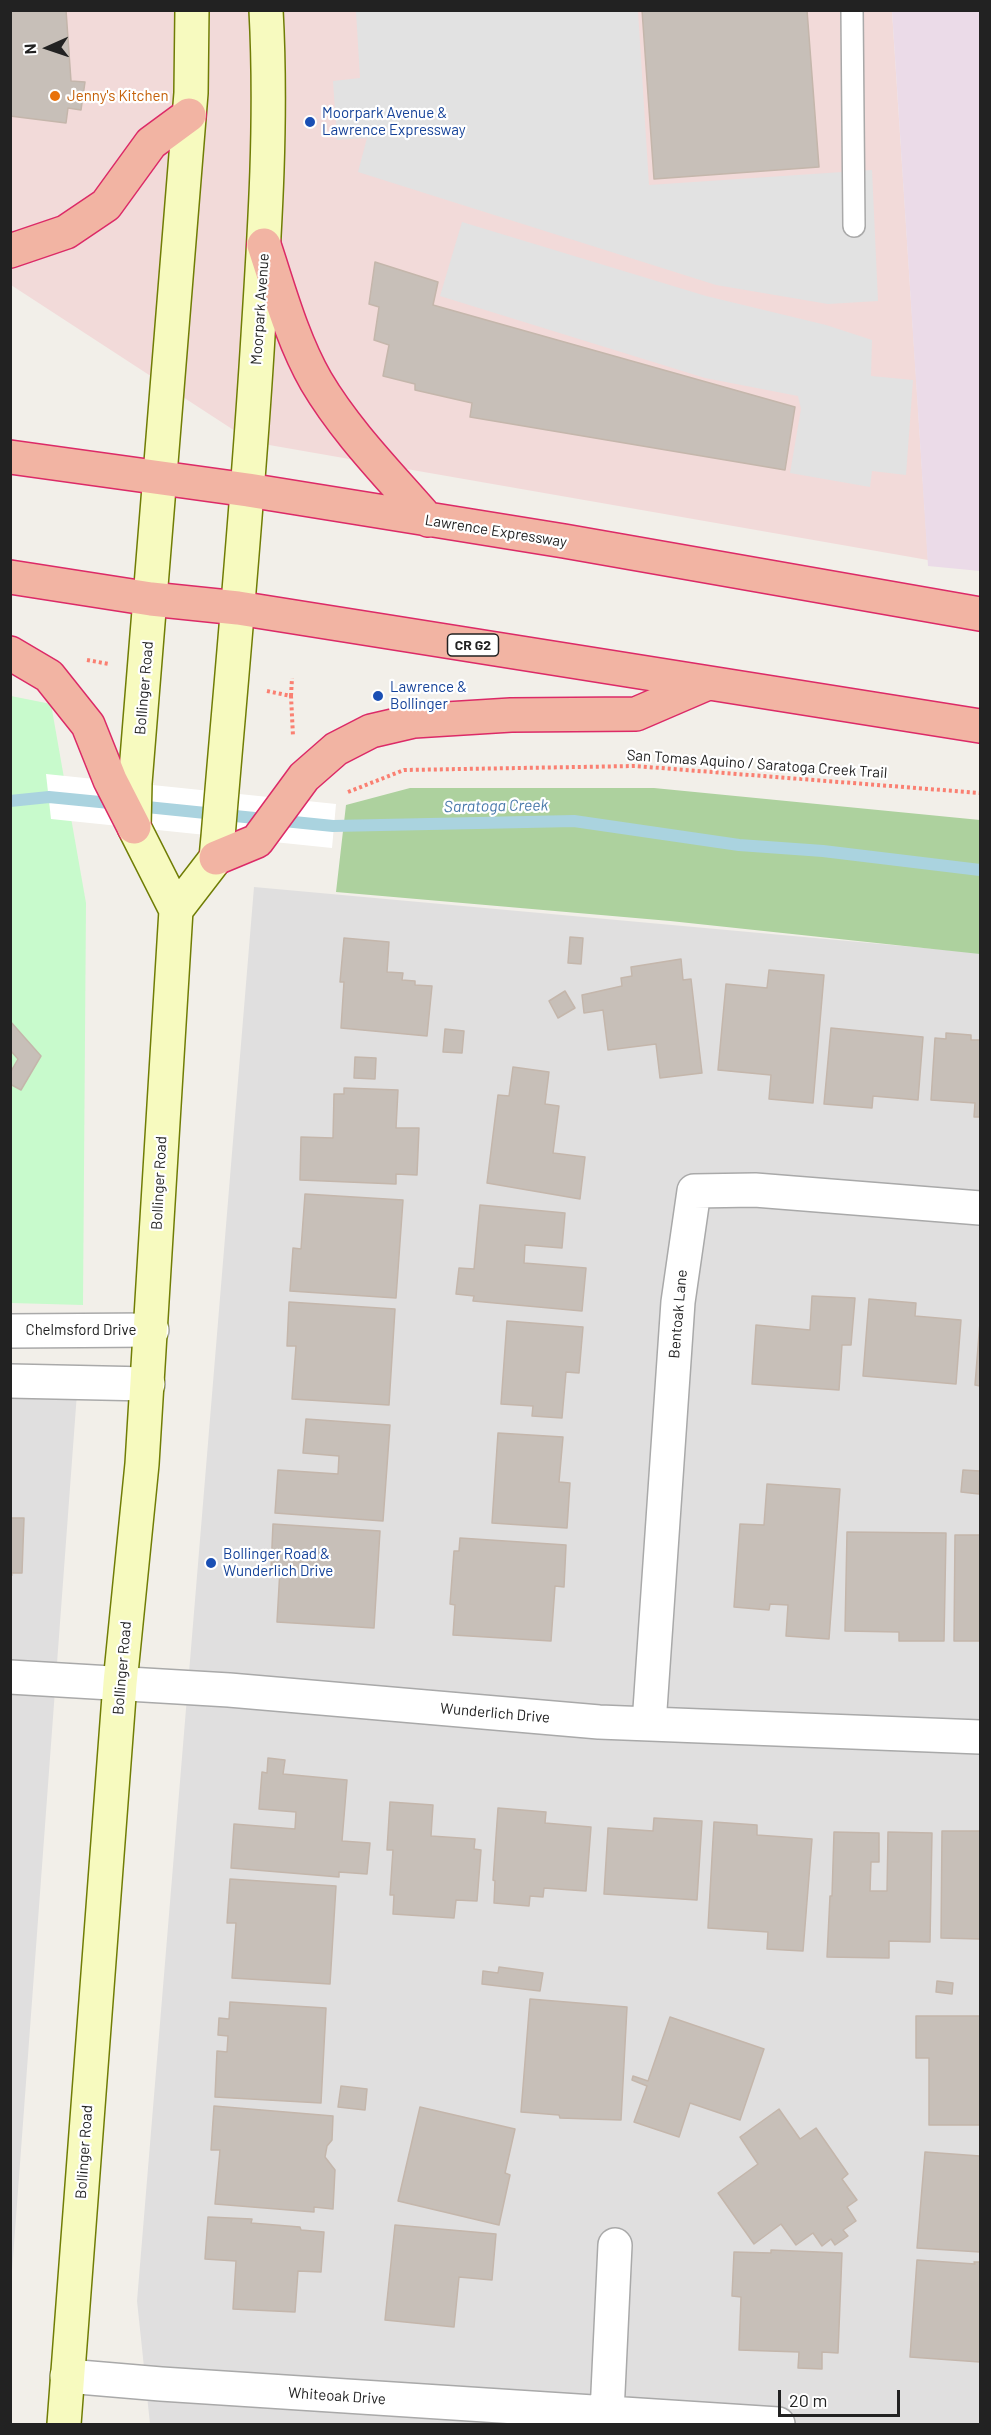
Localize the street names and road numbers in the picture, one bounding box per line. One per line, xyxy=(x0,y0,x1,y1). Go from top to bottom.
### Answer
street label: Moorpark Avenue xyxy=(247,252,273,366)
street label: Lawrence Expressway xyxy=(424,511,568,551)
road number: CR G2 xyxy=(448,634,498,656)
street label: Bollinger Road xyxy=(131,640,157,736)
street label: San Tomas Aquino / Saratoga Creek Trail xyxy=(626,746,888,782)
street label: Bollinger Road xyxy=(148,1136,170,1230)
street label: Bentoak Lane xyxy=(665,1269,691,1359)
street label: Chelmsford Drive xyxy=(26,1321,136,1339)
street label: Bollinger Road xyxy=(109,1620,135,1716)
street label: Wunderlich Drive xyxy=(439,1699,551,1727)
street label: Bollinger Road xyxy=(72,2104,96,2200)
street label: Whiteoak Drive xyxy=(287,2384,387,2408)

